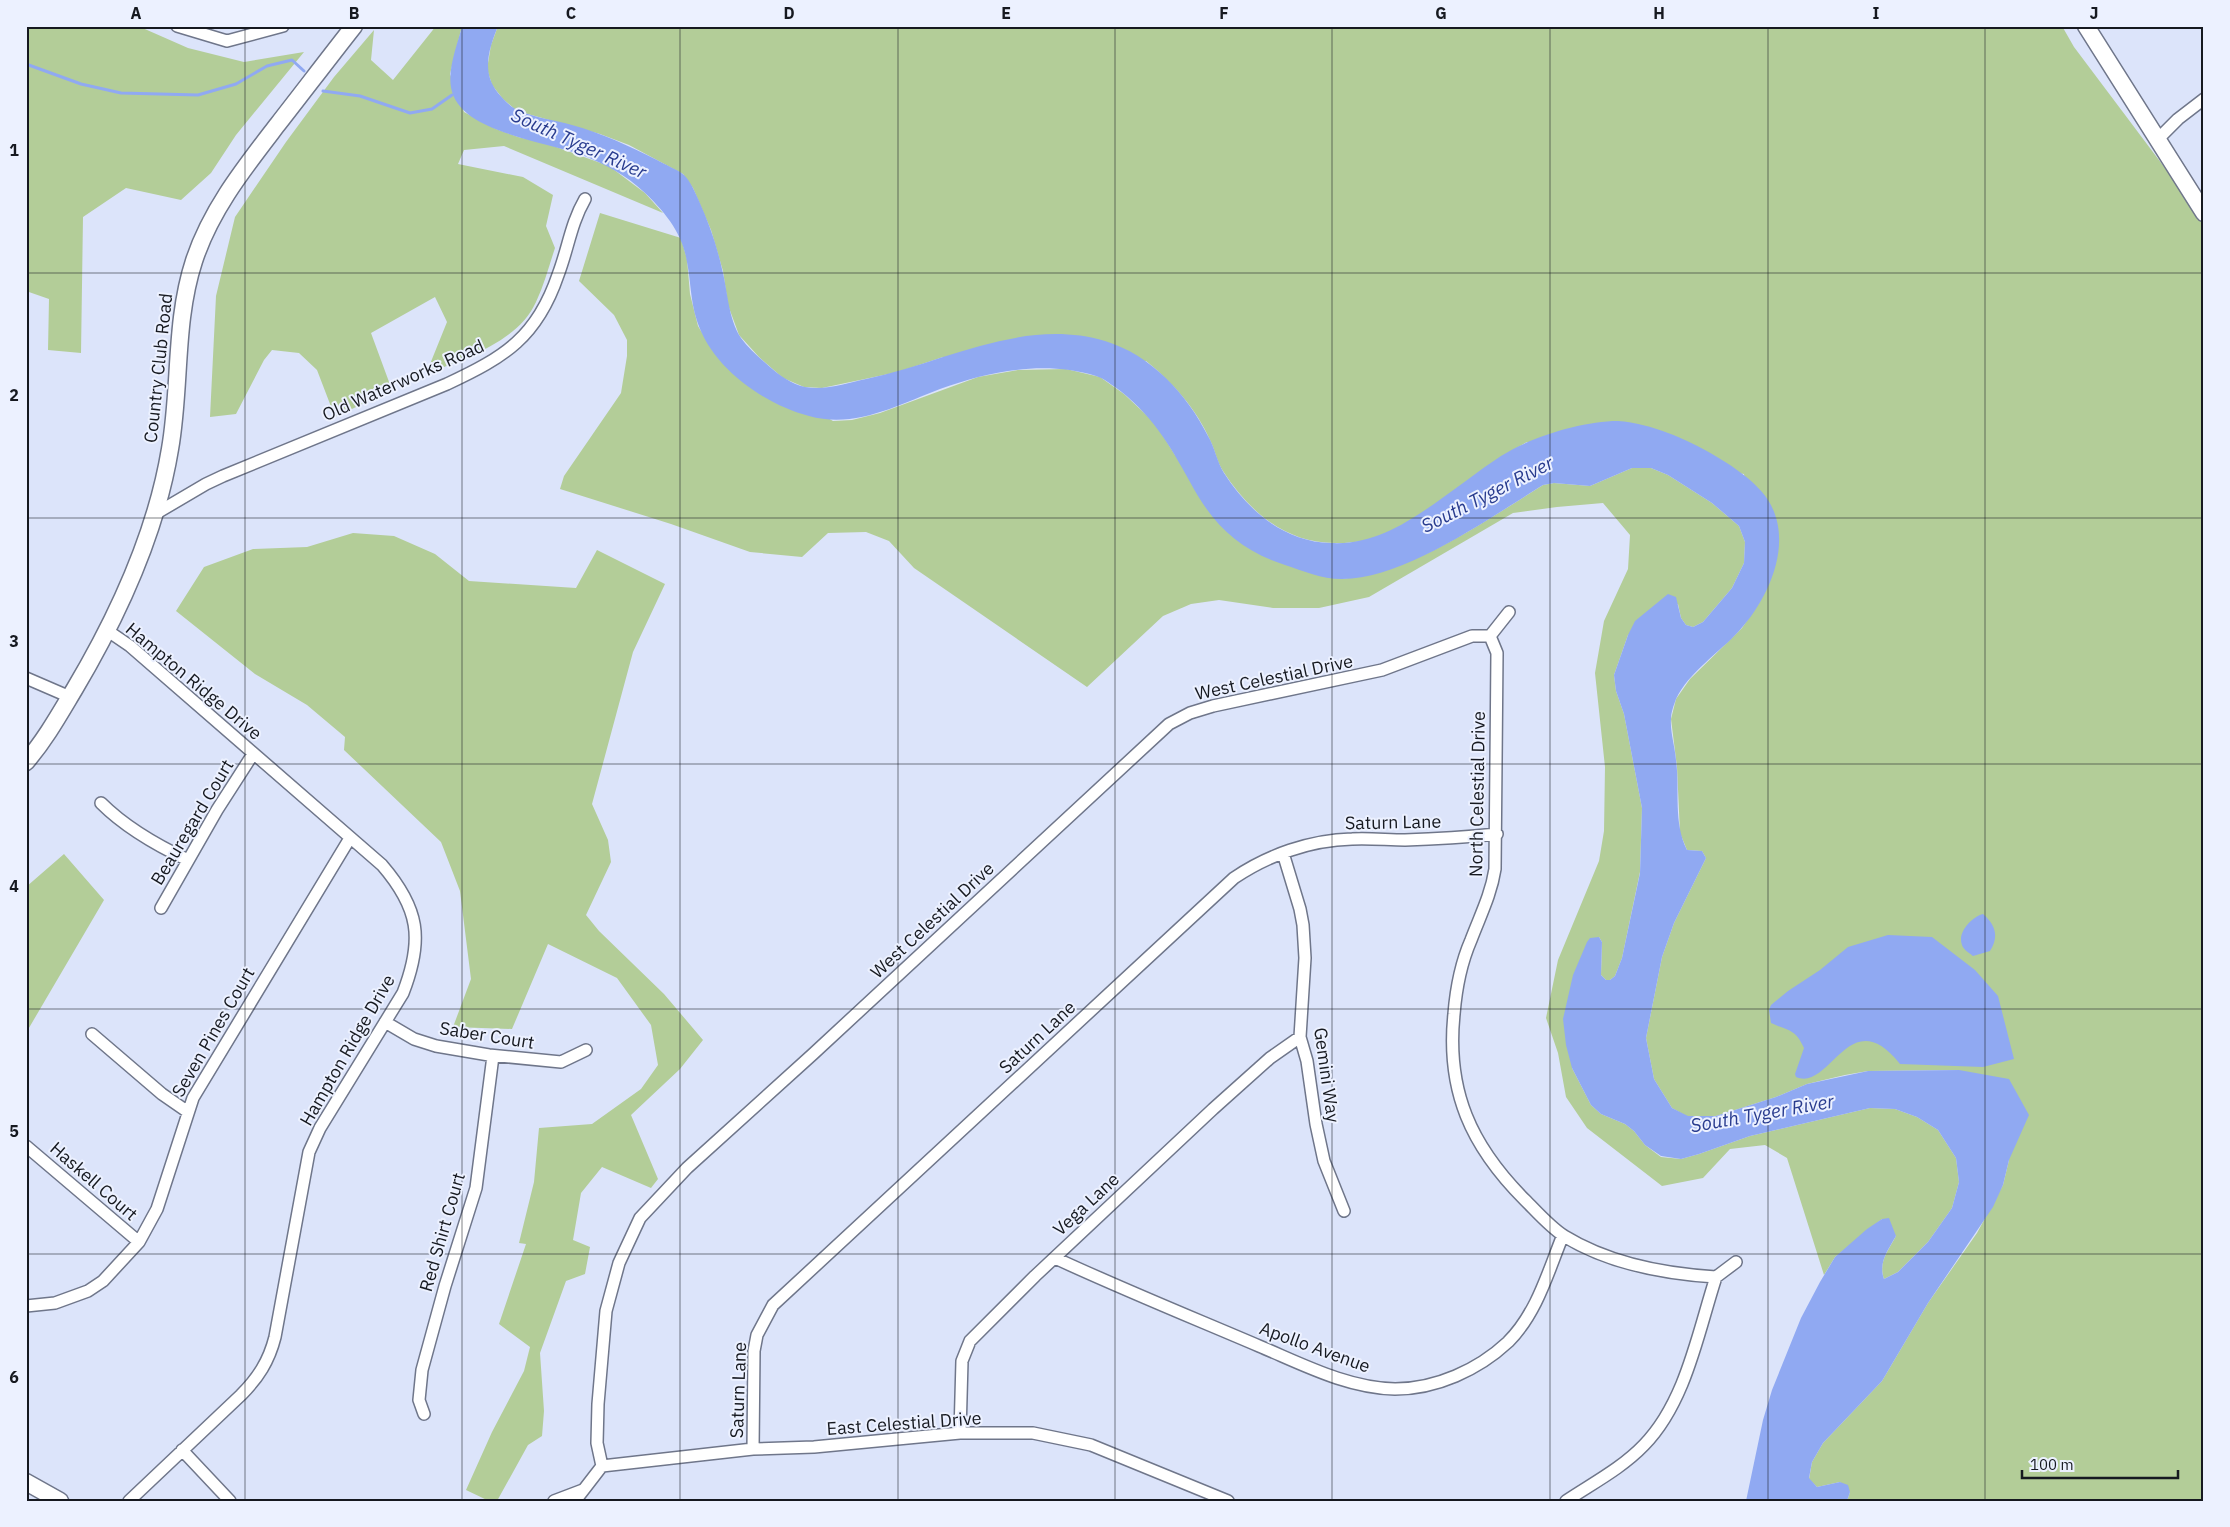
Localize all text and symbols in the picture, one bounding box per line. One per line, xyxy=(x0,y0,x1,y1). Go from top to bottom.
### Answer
text: A xyxy=(131,3,142,23)
text: B xyxy=(349,3,360,23)
text: C xyxy=(566,3,576,23)
text: D xyxy=(783,3,795,23)
text: E xyxy=(1001,3,1011,23)
text: F xyxy=(1219,3,1229,23)
text: G xyxy=(1435,3,1447,23)
text: H xyxy=(1653,3,1665,23)
text: I xyxy=(1873,3,1880,23)
text: J xyxy=(2090,3,2098,23)
water label: South Tyger River xyxy=(508,102,651,184)
text: 1 xyxy=(9,140,19,160)
street label: Country Club Road xyxy=(139,292,177,444)
street label: Old Waterworks Road xyxy=(319,334,487,426)
text: 2 xyxy=(9,385,19,405)
water label: South Tyger River xyxy=(1417,450,1558,538)
street label: Hampton Ridge Drive xyxy=(121,617,267,745)
text: 3 xyxy=(9,631,19,651)
street label: West Celestial Drive xyxy=(1193,649,1355,705)
street label: North Celestial Drive xyxy=(1464,711,1490,877)
street label: Beauregard Court xyxy=(145,755,239,889)
street label: Saturn Lane xyxy=(1345,810,1442,834)
street label: West Celestial Drive xyxy=(865,857,999,983)
text: 4 xyxy=(9,876,19,896)
street label: Seven Pines Court xyxy=(166,963,260,1101)
street label: Hampton Ridge Drive xyxy=(294,970,400,1130)
street label: Saturn Lane xyxy=(994,996,1080,1078)
street label: Saber Court xyxy=(438,1016,536,1054)
street label: Gemini Way xyxy=(1309,1026,1345,1124)
water label: South Tyger River xyxy=(1688,1088,1837,1137)
text: 5 xyxy=(9,1121,19,1141)
street label: Haskell Court xyxy=(45,1137,143,1225)
street label: Vega Lane xyxy=(1048,1167,1124,1240)
street label: Red Shirt Court xyxy=(414,1170,470,1294)
street label: Apollo Avenue xyxy=(1256,1316,1374,1378)
street label: Saturn Lane xyxy=(725,1341,751,1439)
text: 6 xyxy=(9,1367,19,1387)
street label: East Celestial Drive xyxy=(826,1406,982,1440)
scale bar xyxy=(2022,1447,2179,1479)
text: 100 m xyxy=(2030,1455,2074,1474)

